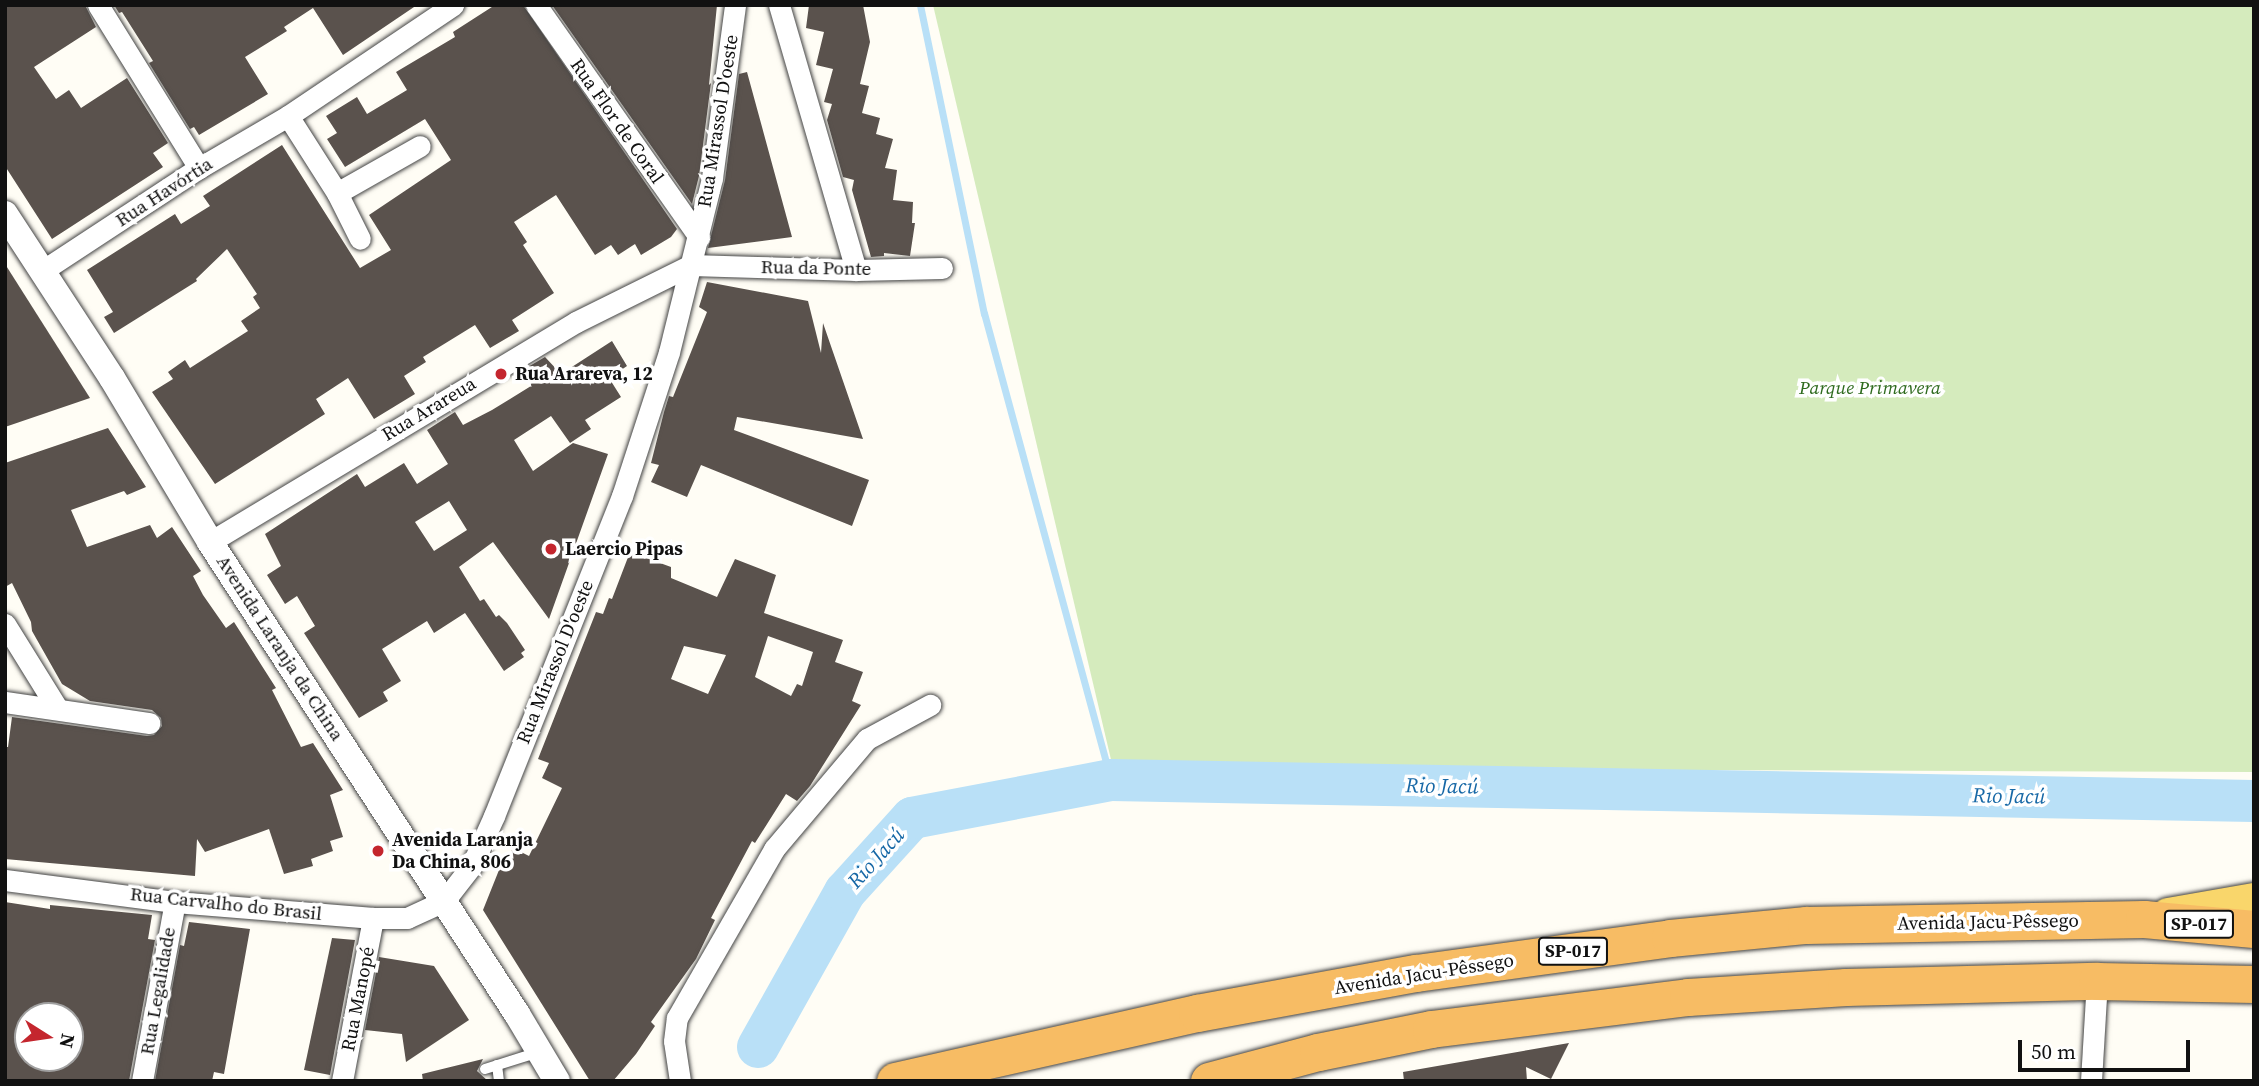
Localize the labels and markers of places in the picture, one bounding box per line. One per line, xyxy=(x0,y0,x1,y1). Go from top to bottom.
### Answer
place label: Rua Arareva, 12 xyxy=(515,363,653,385)
marker: Rua Arareva, 12 xyxy=(493,366,509,382)
place label: Laercio Pipas xyxy=(565,538,683,560)
marker: Laercio Pipas xyxy=(543,541,559,557)
place label: Avenida Laranja Da China, 806 xyxy=(392,829,533,873)
marker: Avenida Laranja Da China, 806 xyxy=(370,843,386,859)

